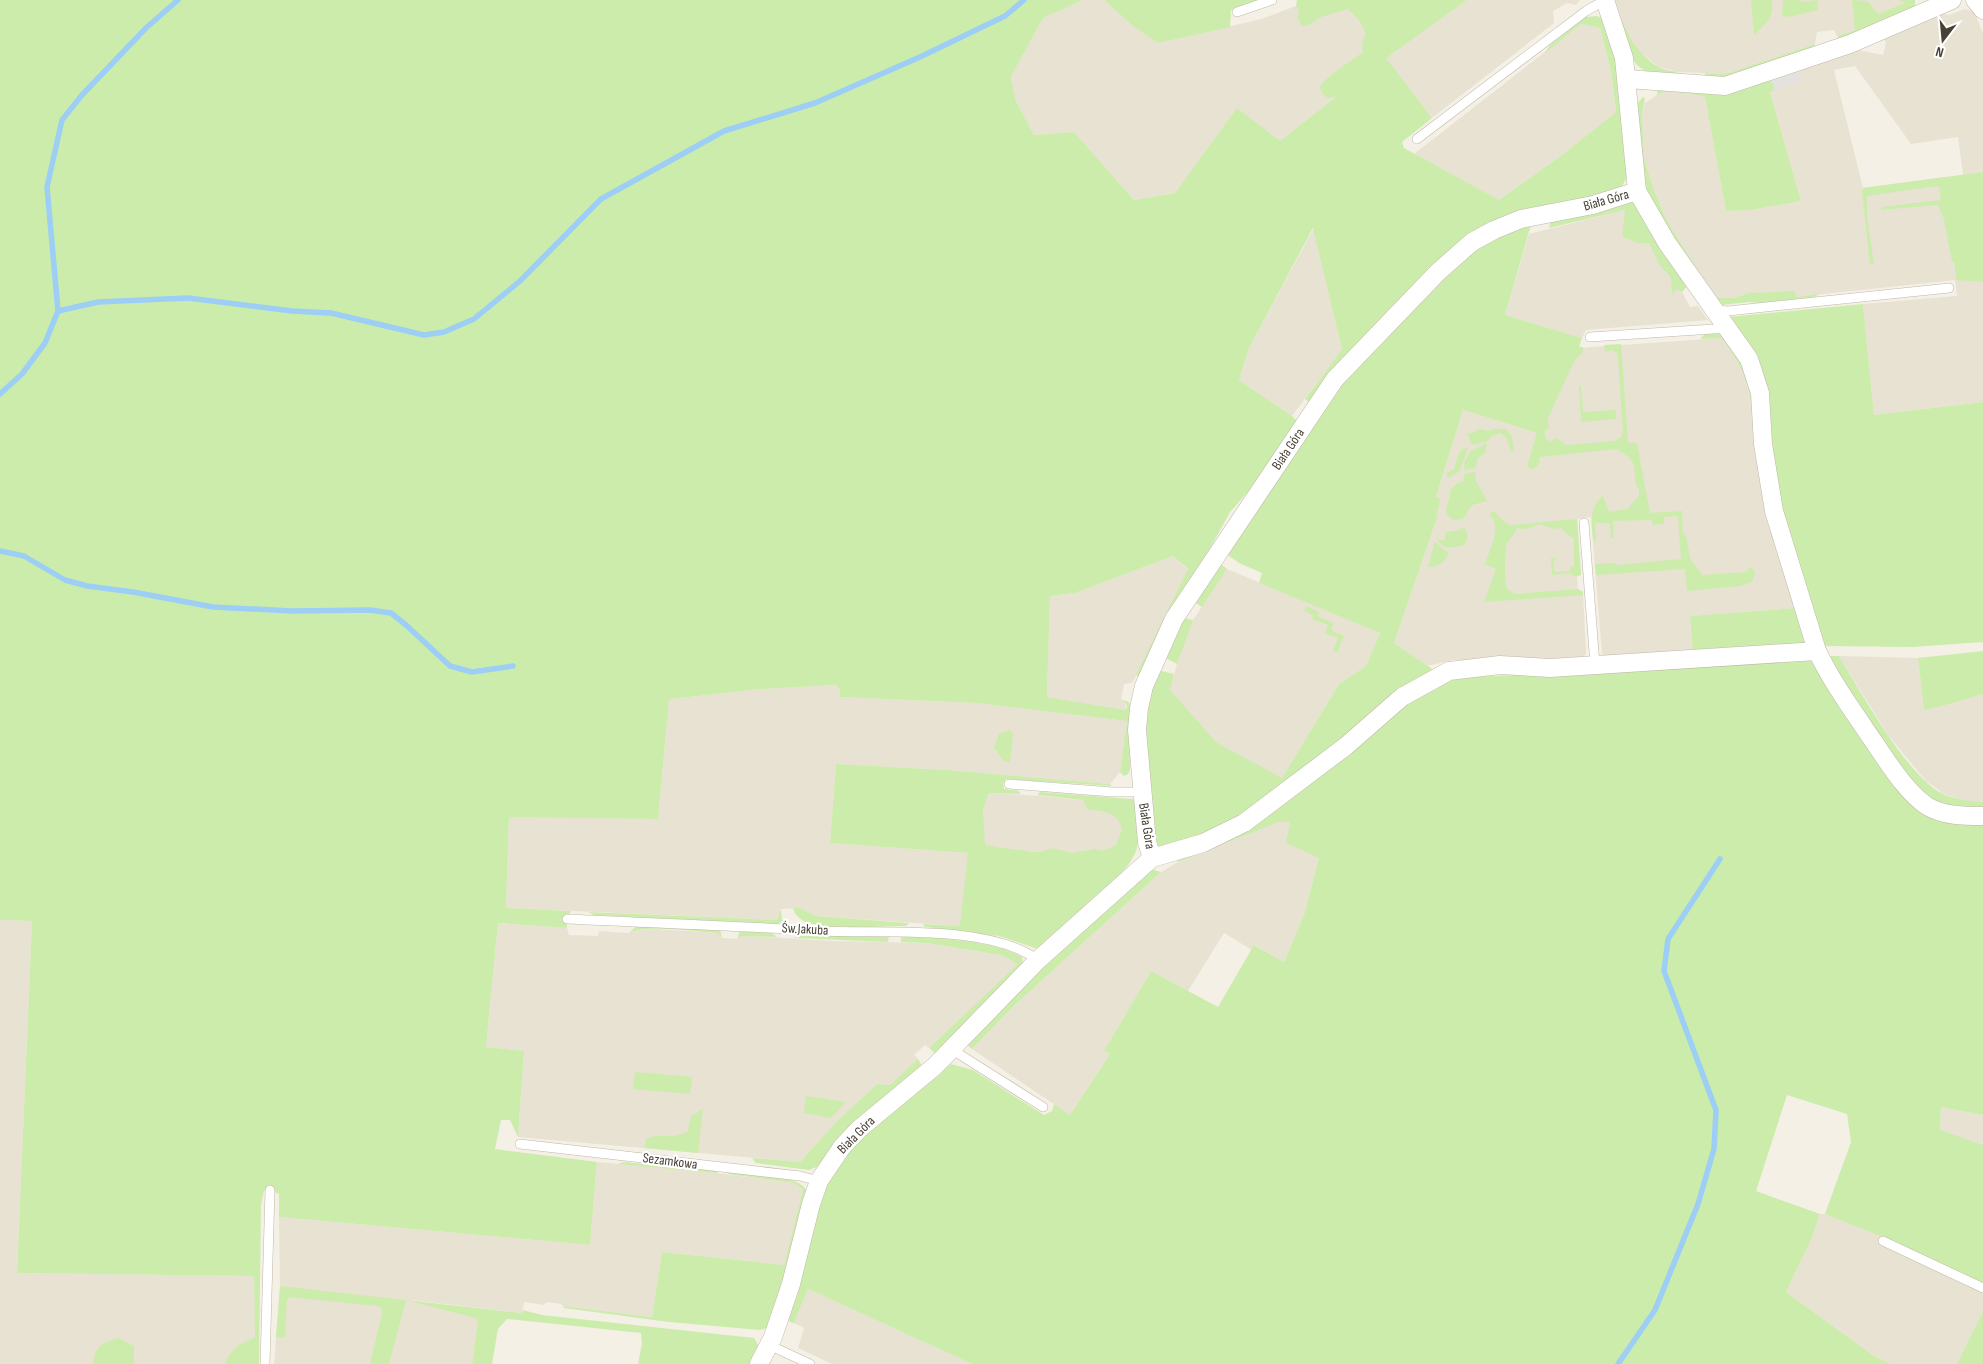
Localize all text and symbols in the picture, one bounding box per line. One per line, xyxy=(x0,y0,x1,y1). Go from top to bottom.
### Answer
north arrow xyxy=(1918,15,1968,65)
text: N xyxy=(1934,43,1945,61)
street label: Biała Góra xyxy=(1581,185,1631,215)
street label: Biała Góra xyxy=(1268,425,1308,473)
street label: Biała Góra xyxy=(1135,802,1159,850)
street label: Św.Jakuba xyxy=(781,919,829,939)
street label: Biała Góra xyxy=(834,1113,878,1157)
street label: Sezamkowa xyxy=(642,1149,698,1173)

